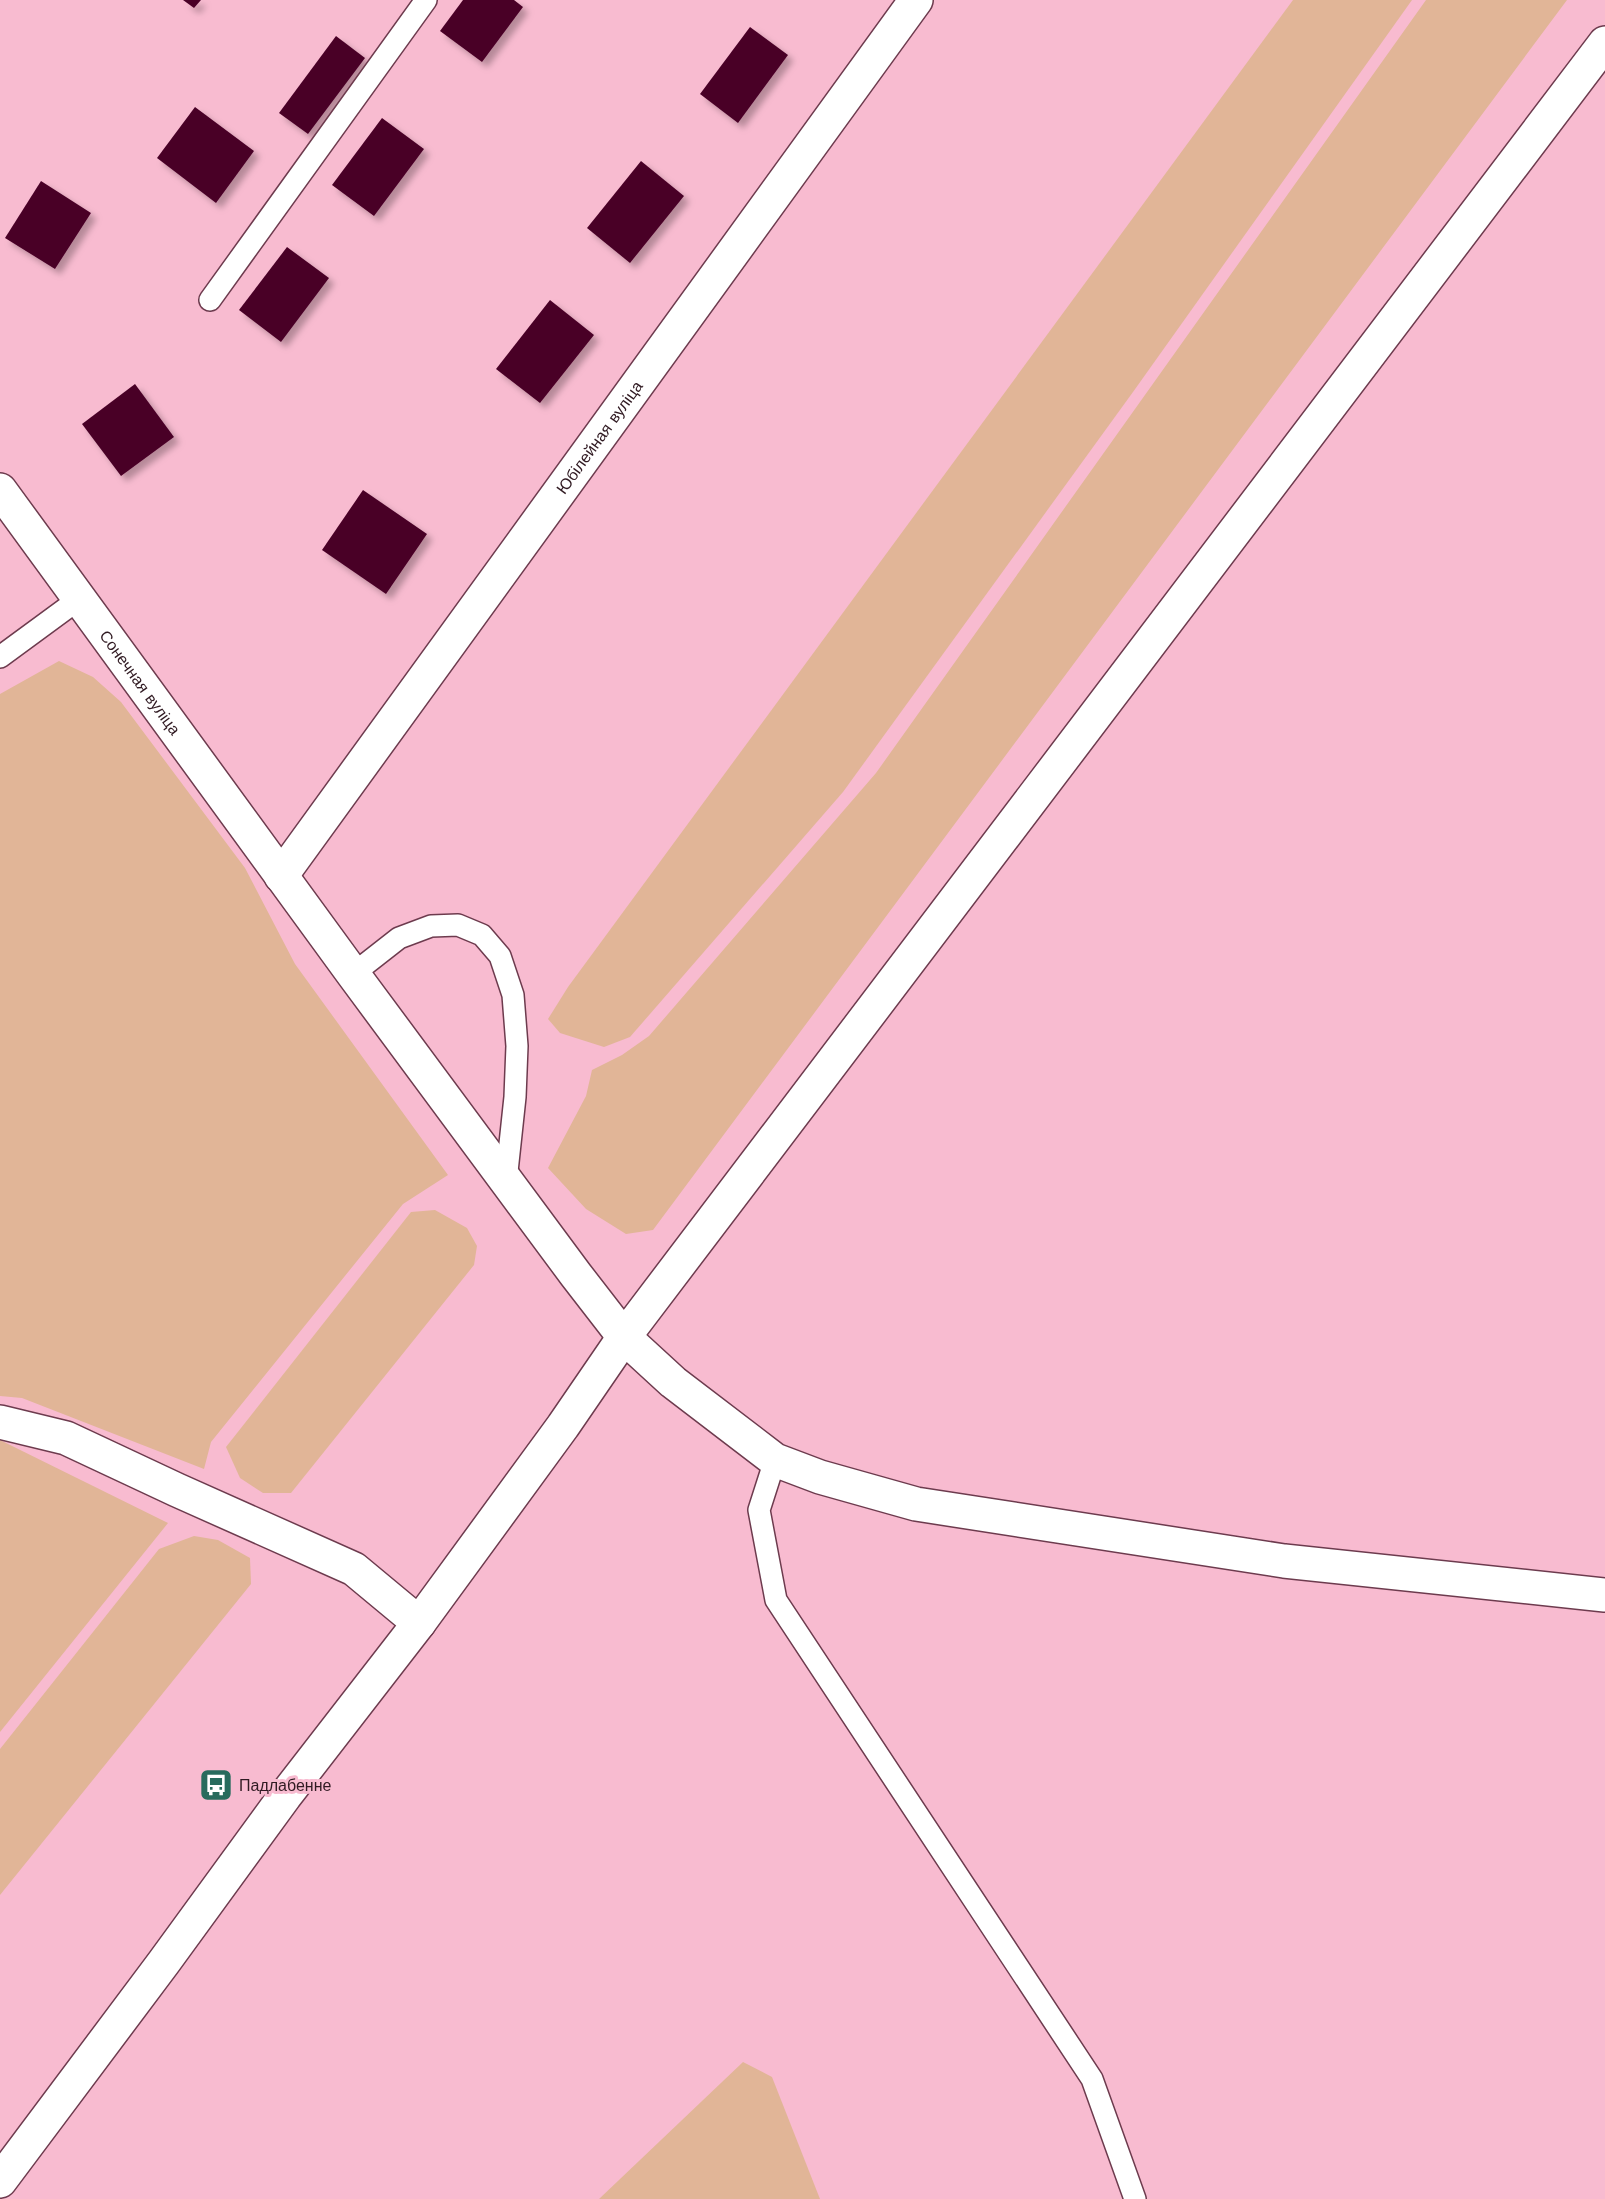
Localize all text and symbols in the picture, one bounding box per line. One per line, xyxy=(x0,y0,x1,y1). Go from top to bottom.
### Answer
street label: Юбілейная вуліца xyxy=(552,377,647,498)
street label: Сонечная вуліца xyxy=(95,627,184,739)
bus stop icon: Падлабенне xyxy=(198,1767,234,1803)
place label: Падлабенне xyxy=(239,1776,332,1795)

